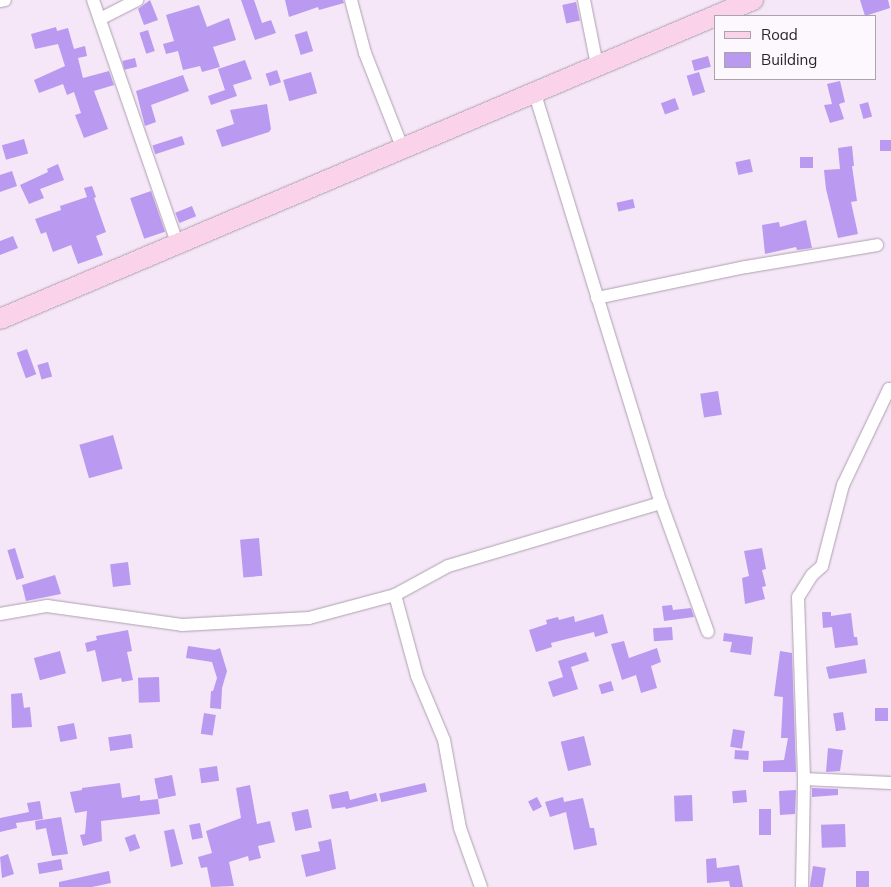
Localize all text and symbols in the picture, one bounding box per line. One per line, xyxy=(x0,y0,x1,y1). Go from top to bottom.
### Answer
legend xyxy=(714,15,876,80)
text: Road xyxy=(761,25,798,44)
text: Building xyxy=(761,50,817,69)

